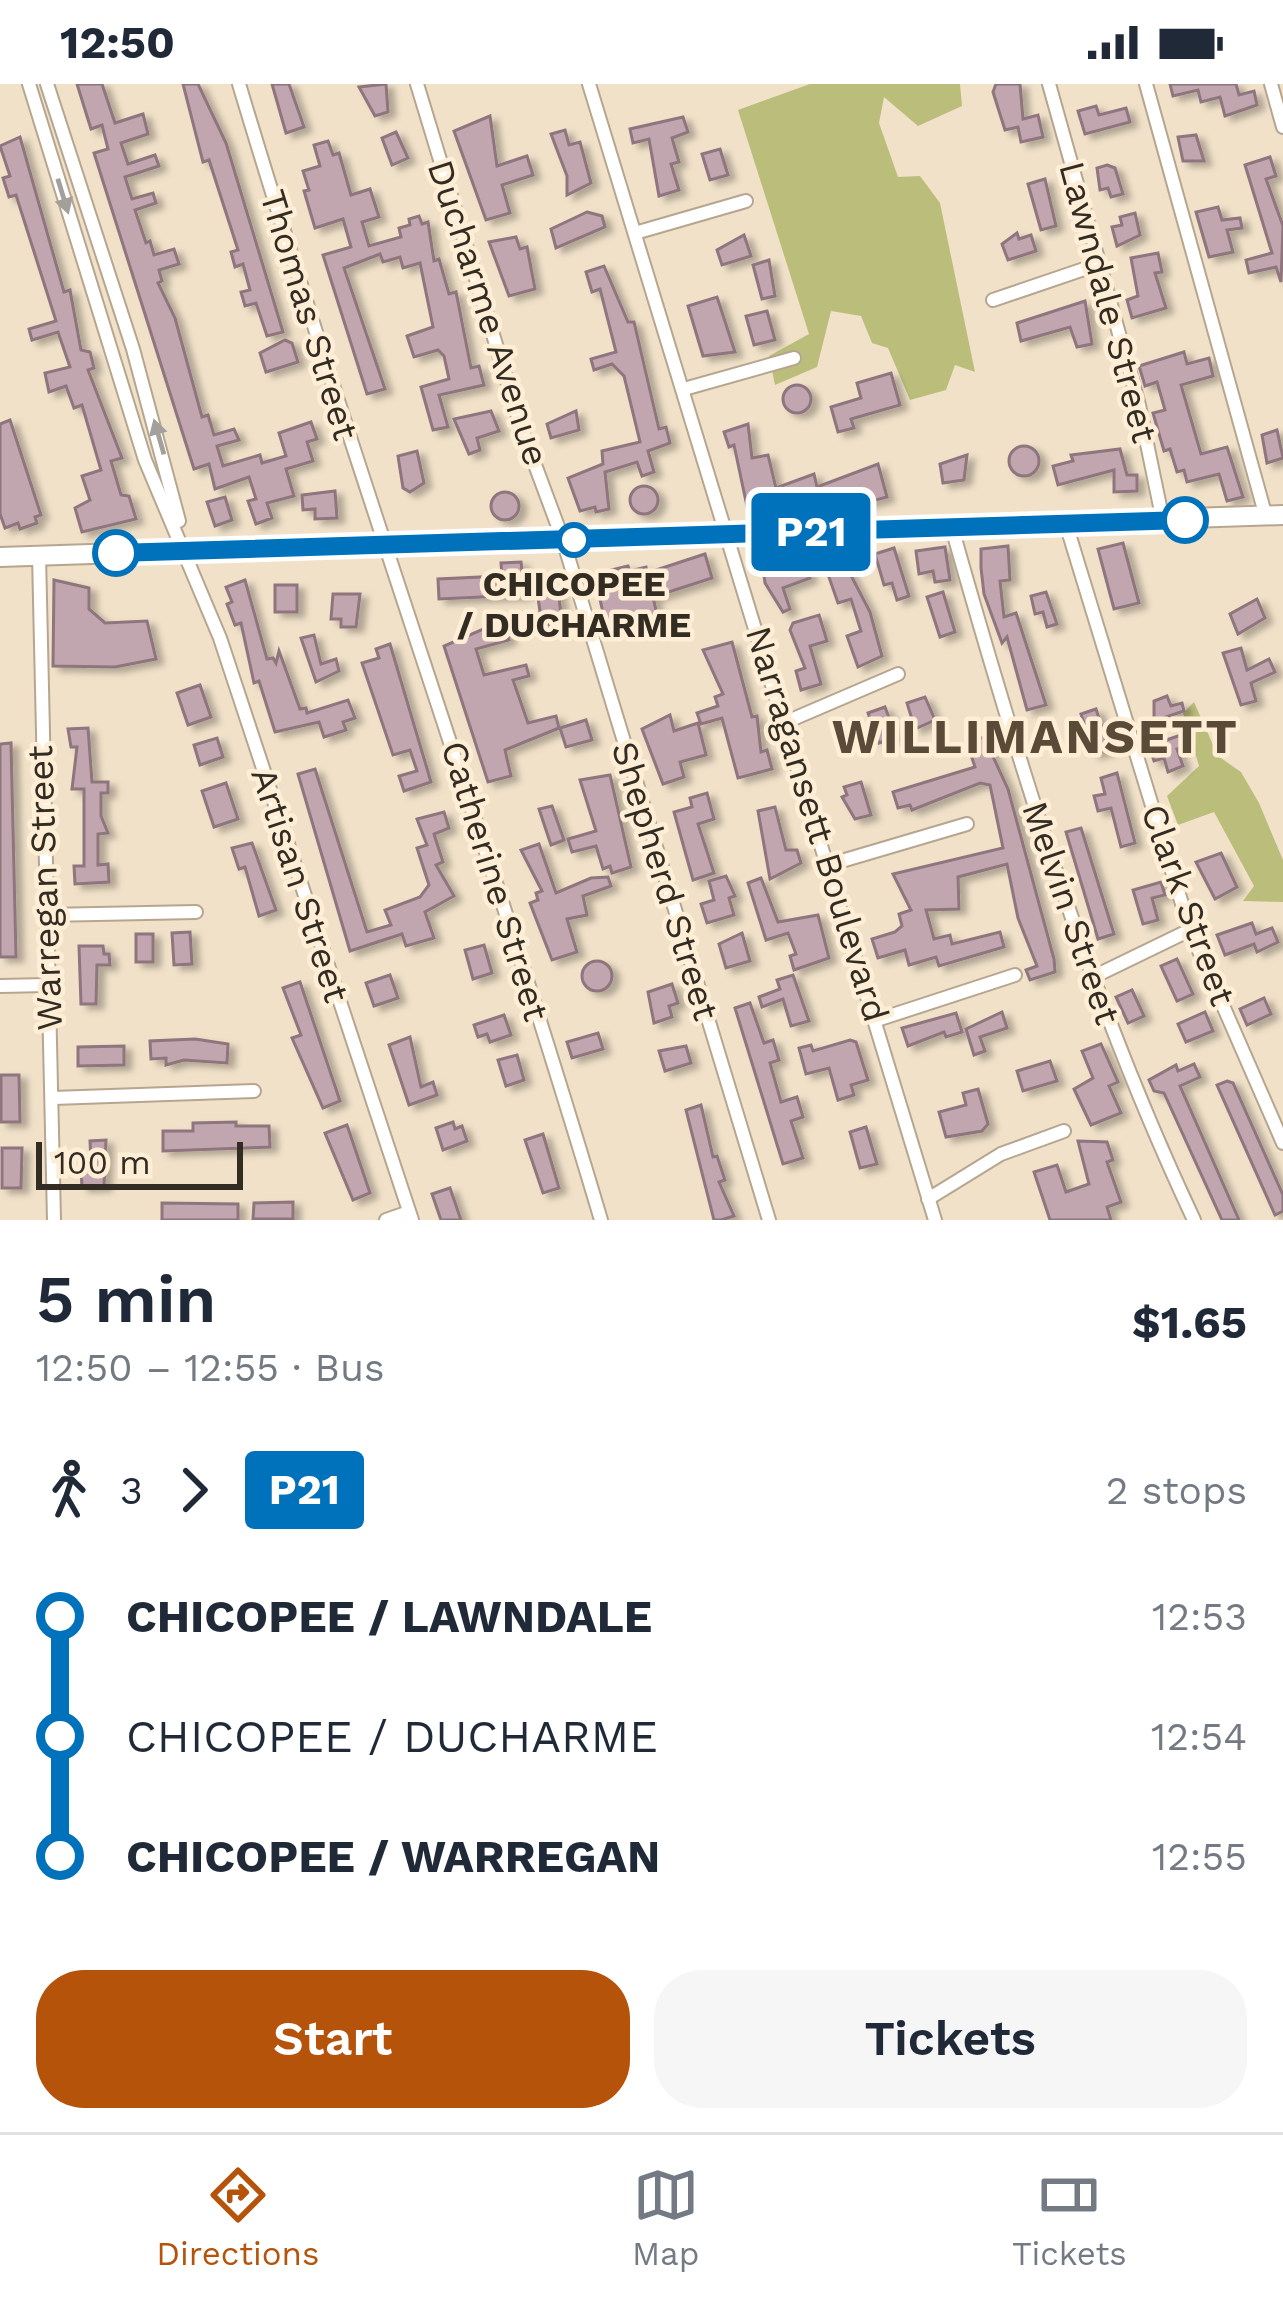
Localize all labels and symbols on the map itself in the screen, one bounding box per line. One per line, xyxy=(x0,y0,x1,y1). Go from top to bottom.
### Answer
street label: Ducharme Avenue xyxy=(419,155,557,471)
street label: Lawndale Street xyxy=(1050,157,1166,447)
one-way arrow xyxy=(55,178,74,215)
street label: Thomas Street xyxy=(251,185,367,445)
one-way arrow xyxy=(149,419,167,455)
line badge: P21 xyxy=(742,493,880,571)
unlabelled marker xyxy=(1163,498,1207,542)
marker: CHICOPEE / DUCHARME xyxy=(558,524,590,556)
unlabelled marker xyxy=(94,531,138,575)
place label: CHICOPEE / DUCHARME xyxy=(457,563,691,646)
street label: Narragansett Boulevard xyxy=(737,621,897,1027)
district label: WILLIMANSETT xyxy=(832,708,1240,765)
street label: Catherine Street xyxy=(432,736,558,1026)
street label: Shepherd Street xyxy=(603,737,727,1025)
street label: Warregan Street xyxy=(19,745,71,1031)
street label: Artisan Street xyxy=(242,762,358,1008)
street label: Melvin Street xyxy=(1013,796,1129,1030)
street label: Clark Street xyxy=(1132,799,1244,1011)
scale bar xyxy=(36,1136,243,1189)

